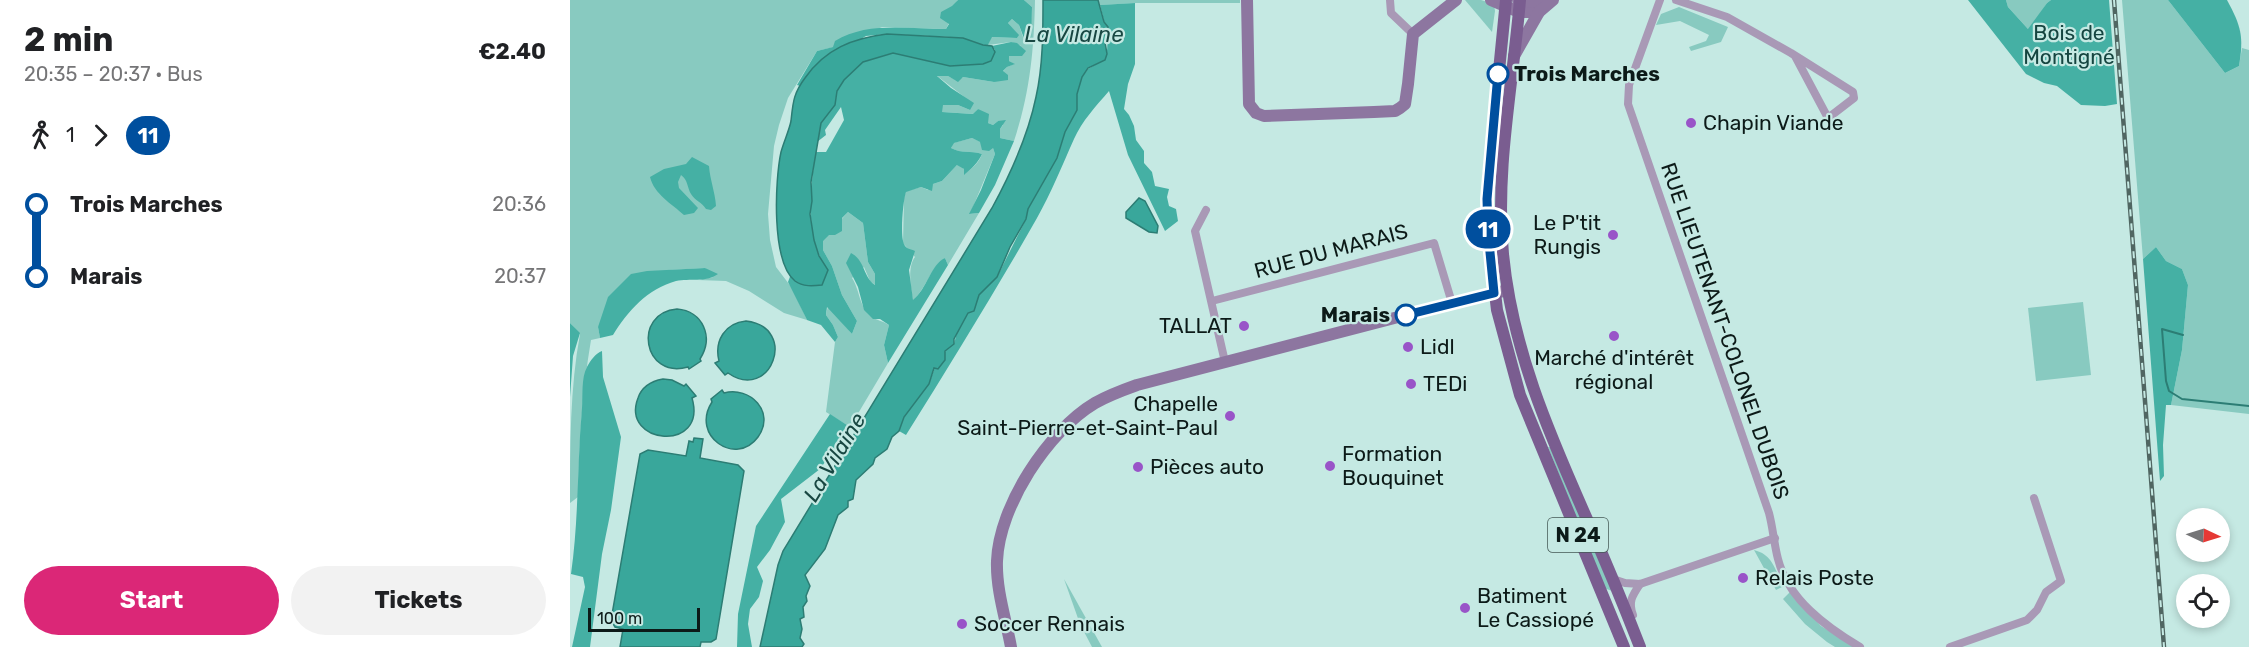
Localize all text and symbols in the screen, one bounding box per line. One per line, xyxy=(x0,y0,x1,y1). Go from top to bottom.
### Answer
text: 2 min xyxy=(24,20,113,59)
park label: Bois de Montigné xyxy=(2023,20,2115,69)
water label: La Vilaine xyxy=(1025,21,1123,48)
text: €2.40 xyxy=(478,38,546,65)
place label: Trois Marches xyxy=(1514,61,1660,86)
text: 20:35 – 20:37 · Bus xyxy=(24,62,203,86)
marker: Trois Marches xyxy=(1487,63,1509,85)
place label: Chapin Viande xyxy=(1703,110,1844,135)
marker: Chapin Viande xyxy=(1684,116,1698,130)
icon: walk xyxy=(24,119,57,152)
icon: forward xyxy=(84,119,117,152)
text: 1 xyxy=(66,123,75,147)
text: 11 xyxy=(138,123,158,148)
street label: RUE LIEUTENANT-COLONEL DUBOIS xyxy=(1656,159,1795,502)
text: Trois Marches xyxy=(70,191,223,218)
text: 20:36 xyxy=(492,192,546,216)
line badge: 11 xyxy=(1461,210,1515,248)
place label: Le P'tit Rungis xyxy=(1533,210,1601,259)
text: 11 xyxy=(1478,217,1498,242)
street label: RUE DU MARAIS xyxy=(1251,218,1410,283)
marker: Le P'tit Rungis xyxy=(1606,228,1620,242)
text: Marais xyxy=(70,263,142,290)
text: 20:37 xyxy=(494,264,546,288)
place label: Marais xyxy=(1321,302,1390,327)
marker: Marais xyxy=(1395,304,1417,326)
place label: TALLAT xyxy=(1159,313,1232,338)
marker: TALLAT xyxy=(1237,319,1251,333)
marker: Marché d'intérêt régional xyxy=(1607,329,1621,343)
place label: Lidl xyxy=(1420,334,1455,359)
marker: Lidl xyxy=(1401,340,1415,354)
place label: Marché d'intérêt régional xyxy=(1534,345,1694,394)
place label: TEDi xyxy=(1423,371,1467,396)
marker: TEDi xyxy=(1404,377,1418,391)
place label: Chapelle Saint-Pierre-et-Saint-Paul xyxy=(957,391,1218,440)
water label: La Vilaine xyxy=(797,408,871,507)
marker: Chapelle Saint-Pierre-et-Saint-Paul xyxy=(1223,409,1237,423)
place label: Formation Bouquinet xyxy=(1342,441,1444,490)
place label: Pièces auto xyxy=(1150,454,1264,479)
marker: Formation Bouquinet xyxy=(1323,459,1337,473)
marker: Pièces auto xyxy=(1131,460,1145,474)
north arrow xyxy=(2176,508,2230,562)
map controls xyxy=(2176,508,2230,628)
road number: N 24 xyxy=(1548,518,1608,552)
place label: Relais Poste xyxy=(1755,565,1874,590)
button: Start xyxy=(24,566,279,635)
button: Tickets xyxy=(291,566,546,635)
marker: Relais Poste xyxy=(1736,571,1750,585)
button: locate xyxy=(2176,574,2230,628)
place label: Batiment Le Cassiopé xyxy=(1477,583,1594,632)
marker: Batiment Le Cassiopé xyxy=(1458,601,1472,615)
scale bar xyxy=(588,605,700,632)
text: 100 m xyxy=(597,609,642,628)
place label: Soccer Rennais xyxy=(974,611,1125,636)
marker: Soccer Rennais xyxy=(955,617,969,631)

